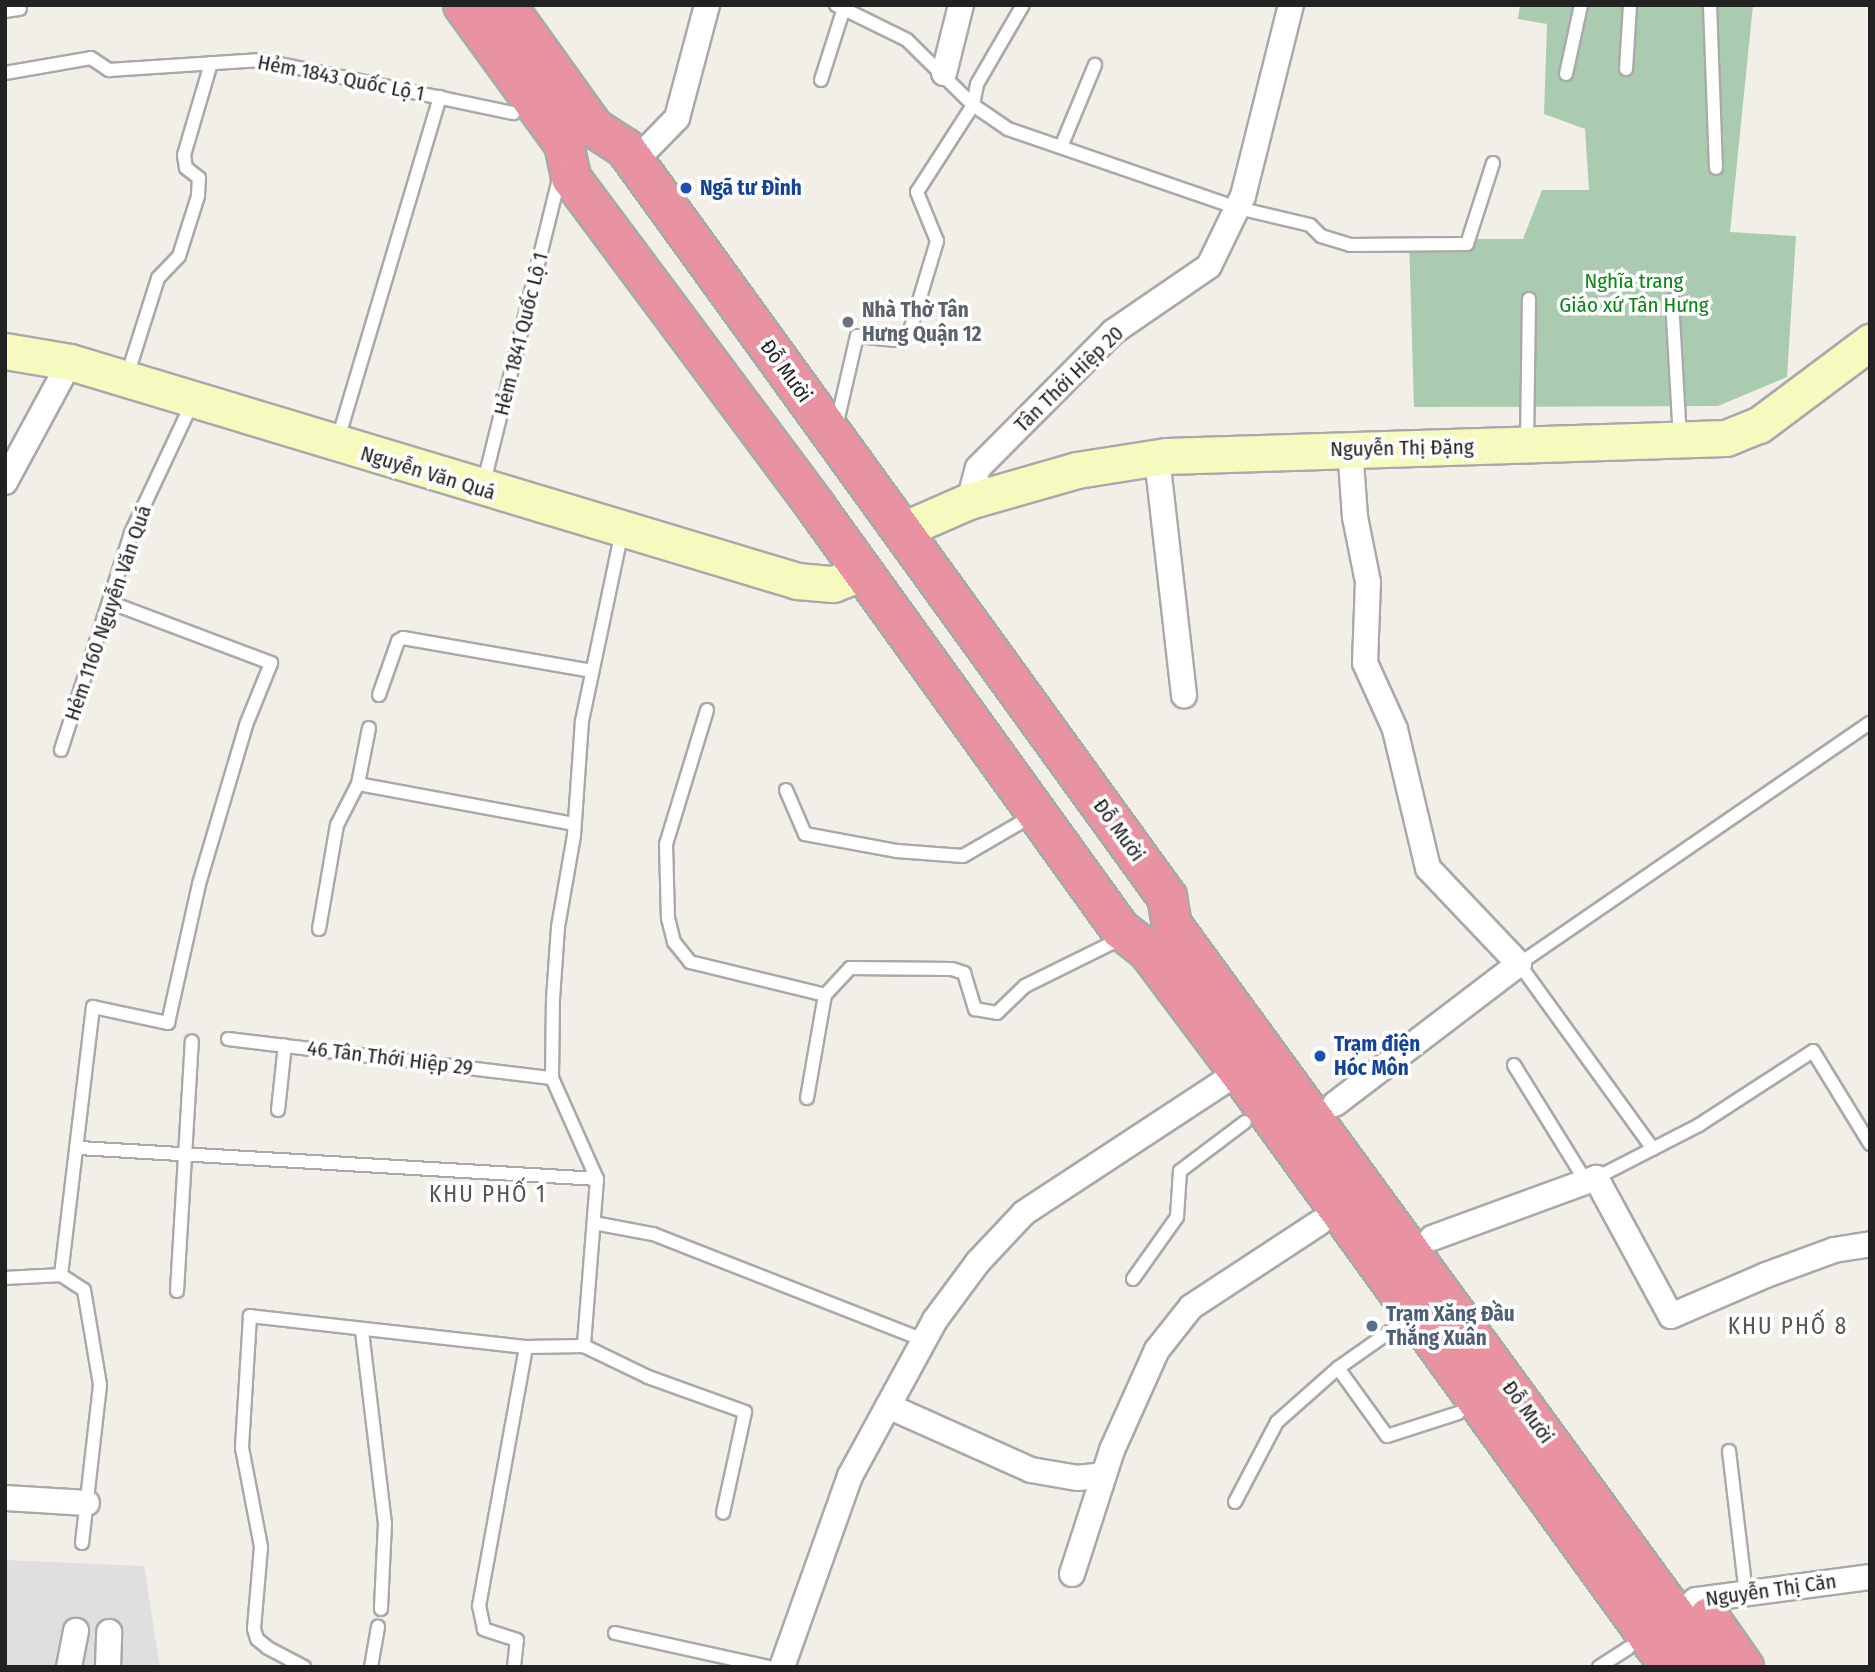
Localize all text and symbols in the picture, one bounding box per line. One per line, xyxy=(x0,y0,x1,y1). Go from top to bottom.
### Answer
street label: Hẻm 1843 Quốc Lộ 1 xyxy=(256,49,426,107)
place label: Ngã tư Đình xyxy=(700,175,802,201)
marker: Ngã tư Đình xyxy=(678,180,694,196)
street label: Hẻm 1841 Quốc Lộ 1 xyxy=(489,250,553,418)
park label: Nghĩa trang Giáo xứ Tân Hưng xyxy=(1559,268,1709,318)
place label: Nhà Thờ Tân Hưng Quận 12 xyxy=(862,297,981,347)
marker: Nhà Thờ Tân Hưng Quận 12 xyxy=(840,314,856,330)
street label: Tân Thới Hiệp 20 xyxy=(1009,321,1129,437)
street label: Đỗ Mười xyxy=(755,335,817,407)
street label: Nguyễn Thị Đặng xyxy=(1330,434,1474,462)
street label: Nguyễn Văn Quá xyxy=(358,441,498,505)
street label: Hẻm 1160 Nguyễn Văn Quá xyxy=(59,502,157,724)
street label: Đỗ Mười xyxy=(1088,794,1150,866)
place label: Trạm điện Hóc Môn xyxy=(1334,1031,1420,1081)
street label: 46 Tân Thới Hiệp 29 xyxy=(306,1035,474,1081)
marker: Trạm điện Hóc Môn xyxy=(1312,1048,1328,1064)
district label: KHU PHỐ 1 xyxy=(430,1180,546,1208)
place label: Trạm Xăng Đầu Thắng Xuân xyxy=(1386,1301,1515,1351)
district label: KHU PHỐ 8 xyxy=(1729,1312,1847,1340)
marker: Trạm Xăng Đầu Thắng Xuân xyxy=(1364,1318,1380,1334)
street label: Đỗ Mười xyxy=(1497,1376,1559,1448)
street label: Nguyễn Thị Căn xyxy=(1704,1568,1838,1612)

